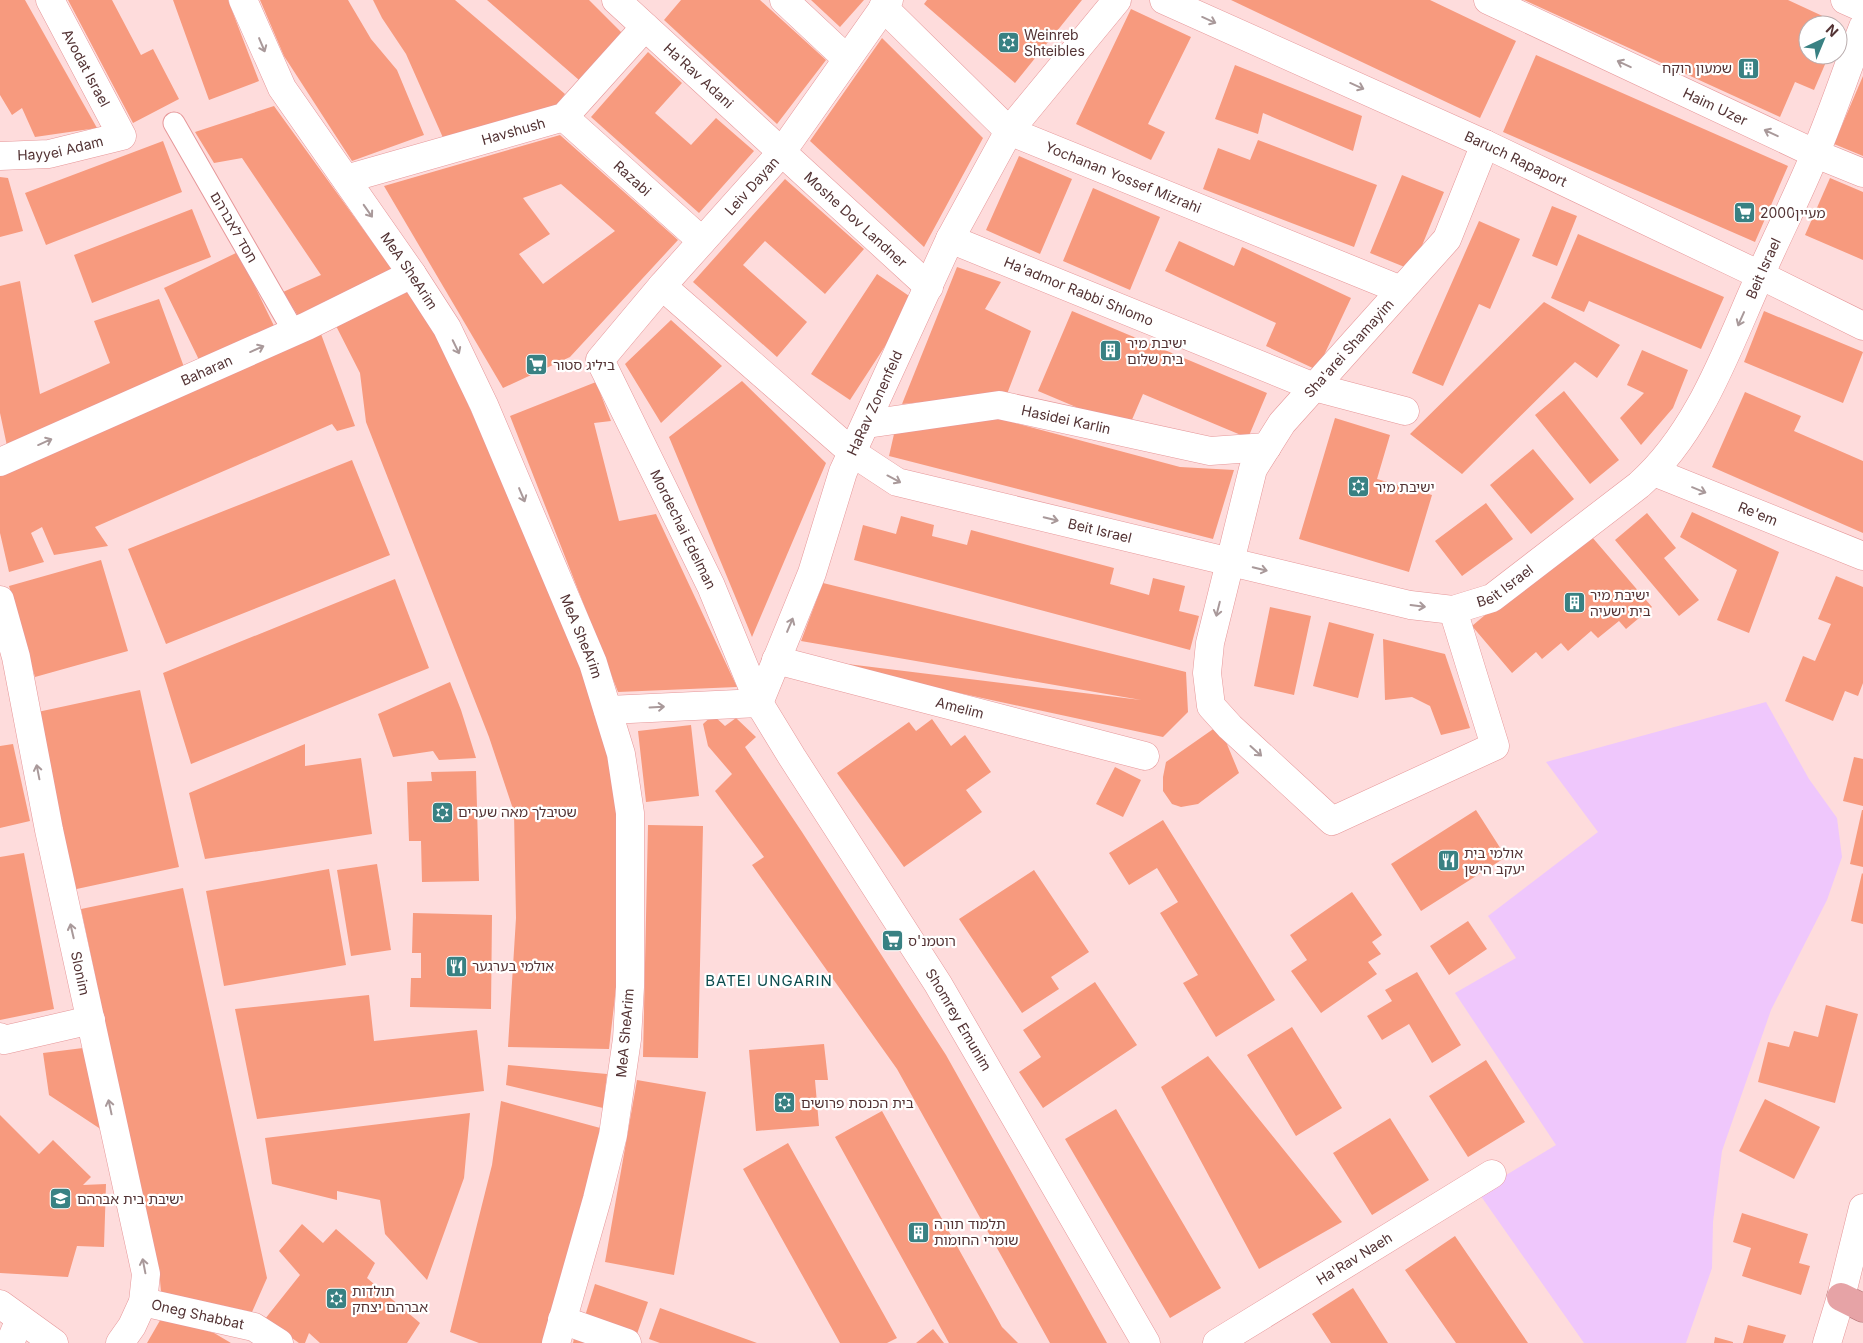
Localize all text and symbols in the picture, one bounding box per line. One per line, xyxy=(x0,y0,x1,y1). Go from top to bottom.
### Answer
one-way arrow xyxy=(1201,15,1216,25)
north arrow xyxy=(1798,15,1848,65)
text: N xyxy=(1823,20,1842,40)
street label: Avodat Israel xyxy=(59,26,114,109)
place label: Weinreb Shteibles xyxy=(1024,26,1085,59)
synagogue icon: Weinreb Shteibles xyxy=(996,31,1020,55)
one-way arrow xyxy=(257,37,267,52)
street label: Ha'Rav Adani xyxy=(660,39,737,112)
building icon: שמעון רוקח xyxy=(1736,56,1760,80)
one-way arrow xyxy=(1617,59,1632,68)
place label: שמעון רוקח xyxy=(1662,59,1732,76)
one-way arrow xyxy=(1349,82,1364,92)
street label: Haim Uzer xyxy=(1680,84,1750,129)
street label: Havshush xyxy=(479,114,547,148)
street label: Baruch Rapaport xyxy=(1462,127,1570,190)
one-way arrow xyxy=(1764,128,1779,138)
street label: Hayyei Adam xyxy=(17,132,105,163)
street label: Yochanan Yossef Mizrahi xyxy=(1043,138,1204,216)
street label: Leiv Dayan xyxy=(721,153,782,218)
street label: Razabi xyxy=(611,157,655,199)
street label: Moshe Dov Landner xyxy=(801,168,911,271)
street label: חסד לאברהם xyxy=(207,188,262,265)
supermarket icon: מעיין2000 xyxy=(1732,201,1756,225)
one-way arrow xyxy=(363,204,373,218)
place label: מעיין2000 xyxy=(1760,204,1825,221)
street label: MeA SheArim xyxy=(377,229,442,313)
street label: Beit Israel xyxy=(1742,235,1784,301)
street label: Ha'admor Rabbi Shlomo xyxy=(1002,253,1156,329)
street label: Sha'arei Shamayim xyxy=(1300,295,1397,401)
one-way arrow xyxy=(1735,311,1745,326)
place label: ישיבת מיר בית שלום xyxy=(1127,334,1187,367)
one-way arrow xyxy=(452,339,461,354)
building icon: ישיבת מיר בית שלום xyxy=(1099,339,1123,363)
one-way arrow xyxy=(249,343,264,353)
street label: HaRav Zonenfeld xyxy=(843,348,906,458)
street label: Baharan xyxy=(178,351,235,389)
supermarket icon: ביליג סטור xyxy=(525,353,549,377)
place label: ביליג סטור xyxy=(553,356,615,373)
street label: Hasidei Karlin xyxy=(1020,401,1112,437)
one-way arrow xyxy=(37,437,52,447)
street label: Mordechai Edelman xyxy=(647,466,720,592)
one-way arrow xyxy=(886,475,901,484)
synagogue icon: ישיבת מיר xyxy=(1347,475,1371,499)
place label: ישיבת מיר xyxy=(1375,478,1435,495)
one-way arrow xyxy=(1691,486,1707,495)
one-way arrow xyxy=(518,487,528,502)
street label: Re'em xyxy=(1736,498,1780,529)
street label: Beit Israel xyxy=(1066,514,1134,546)
one-way arrow xyxy=(1043,515,1059,524)
street label: Beit Israel xyxy=(1474,561,1536,610)
one-way arrow xyxy=(1252,565,1268,574)
place label: ישיבת מיר בית ישעיה xyxy=(1590,586,1651,619)
street label: MeA SheArim xyxy=(557,591,606,680)
building icon: ישיבת מיר בית ישעיה xyxy=(1562,591,1586,615)
one-way arrow xyxy=(1213,600,1222,616)
one-way arrow xyxy=(1410,601,1426,611)
one-way arrow xyxy=(786,618,796,633)
street label: Amelim xyxy=(934,693,986,722)
one-way arrow xyxy=(648,703,664,712)
one-way arrow xyxy=(1250,745,1263,757)
one-way arrow xyxy=(33,764,42,780)
synagogue icon: שטיבלך מאה שערים xyxy=(430,800,454,824)
place label: שטיבלך מאה שערים xyxy=(458,803,577,820)
place label: אולמי בית יעקב הישן xyxy=(1464,844,1525,877)
restaurant icon: אולמי בית יעקב הישן xyxy=(1436,849,1460,873)
one-way arrow xyxy=(67,923,76,939)
supermarket icon: רוטמנ'ס xyxy=(880,929,904,953)
place label: רוטמנ'ס xyxy=(908,932,956,949)
street label: Slonim xyxy=(68,950,94,997)
restaurant icon: אולמי בערגער xyxy=(444,954,468,978)
place label: אולמי בערגער xyxy=(472,957,554,974)
street label: Shomrey Emunim xyxy=(922,965,995,1074)
district label: BATEI UNGARIN xyxy=(705,971,833,990)
street label: MeA SheArim xyxy=(612,988,637,1078)
synagogue icon: בית הכנסת פרושים xyxy=(773,1091,797,1115)
place label: בית הכנסת פרושים xyxy=(801,1094,914,1111)
one-way arrow xyxy=(105,1099,114,1115)
school or university icon: ישיבת בית אברהם xyxy=(49,1187,73,1211)
place label: ישיבת בית אברהם xyxy=(77,1190,184,1207)
place label: תלמוד תורה שומרי החומות xyxy=(934,1215,1018,1248)
building icon: תלמוד תורה שומרי החומות xyxy=(906,1220,930,1244)
street label: Ha'Rav Naeh xyxy=(1313,1229,1395,1288)
one-way arrow xyxy=(139,1258,148,1274)
place label: תולדות אברהם יצחק xyxy=(352,1282,428,1315)
synagogue icon: תולדות אברהם יצחק xyxy=(324,1287,348,1311)
street label: Oneg Shabbat xyxy=(150,1295,246,1333)

